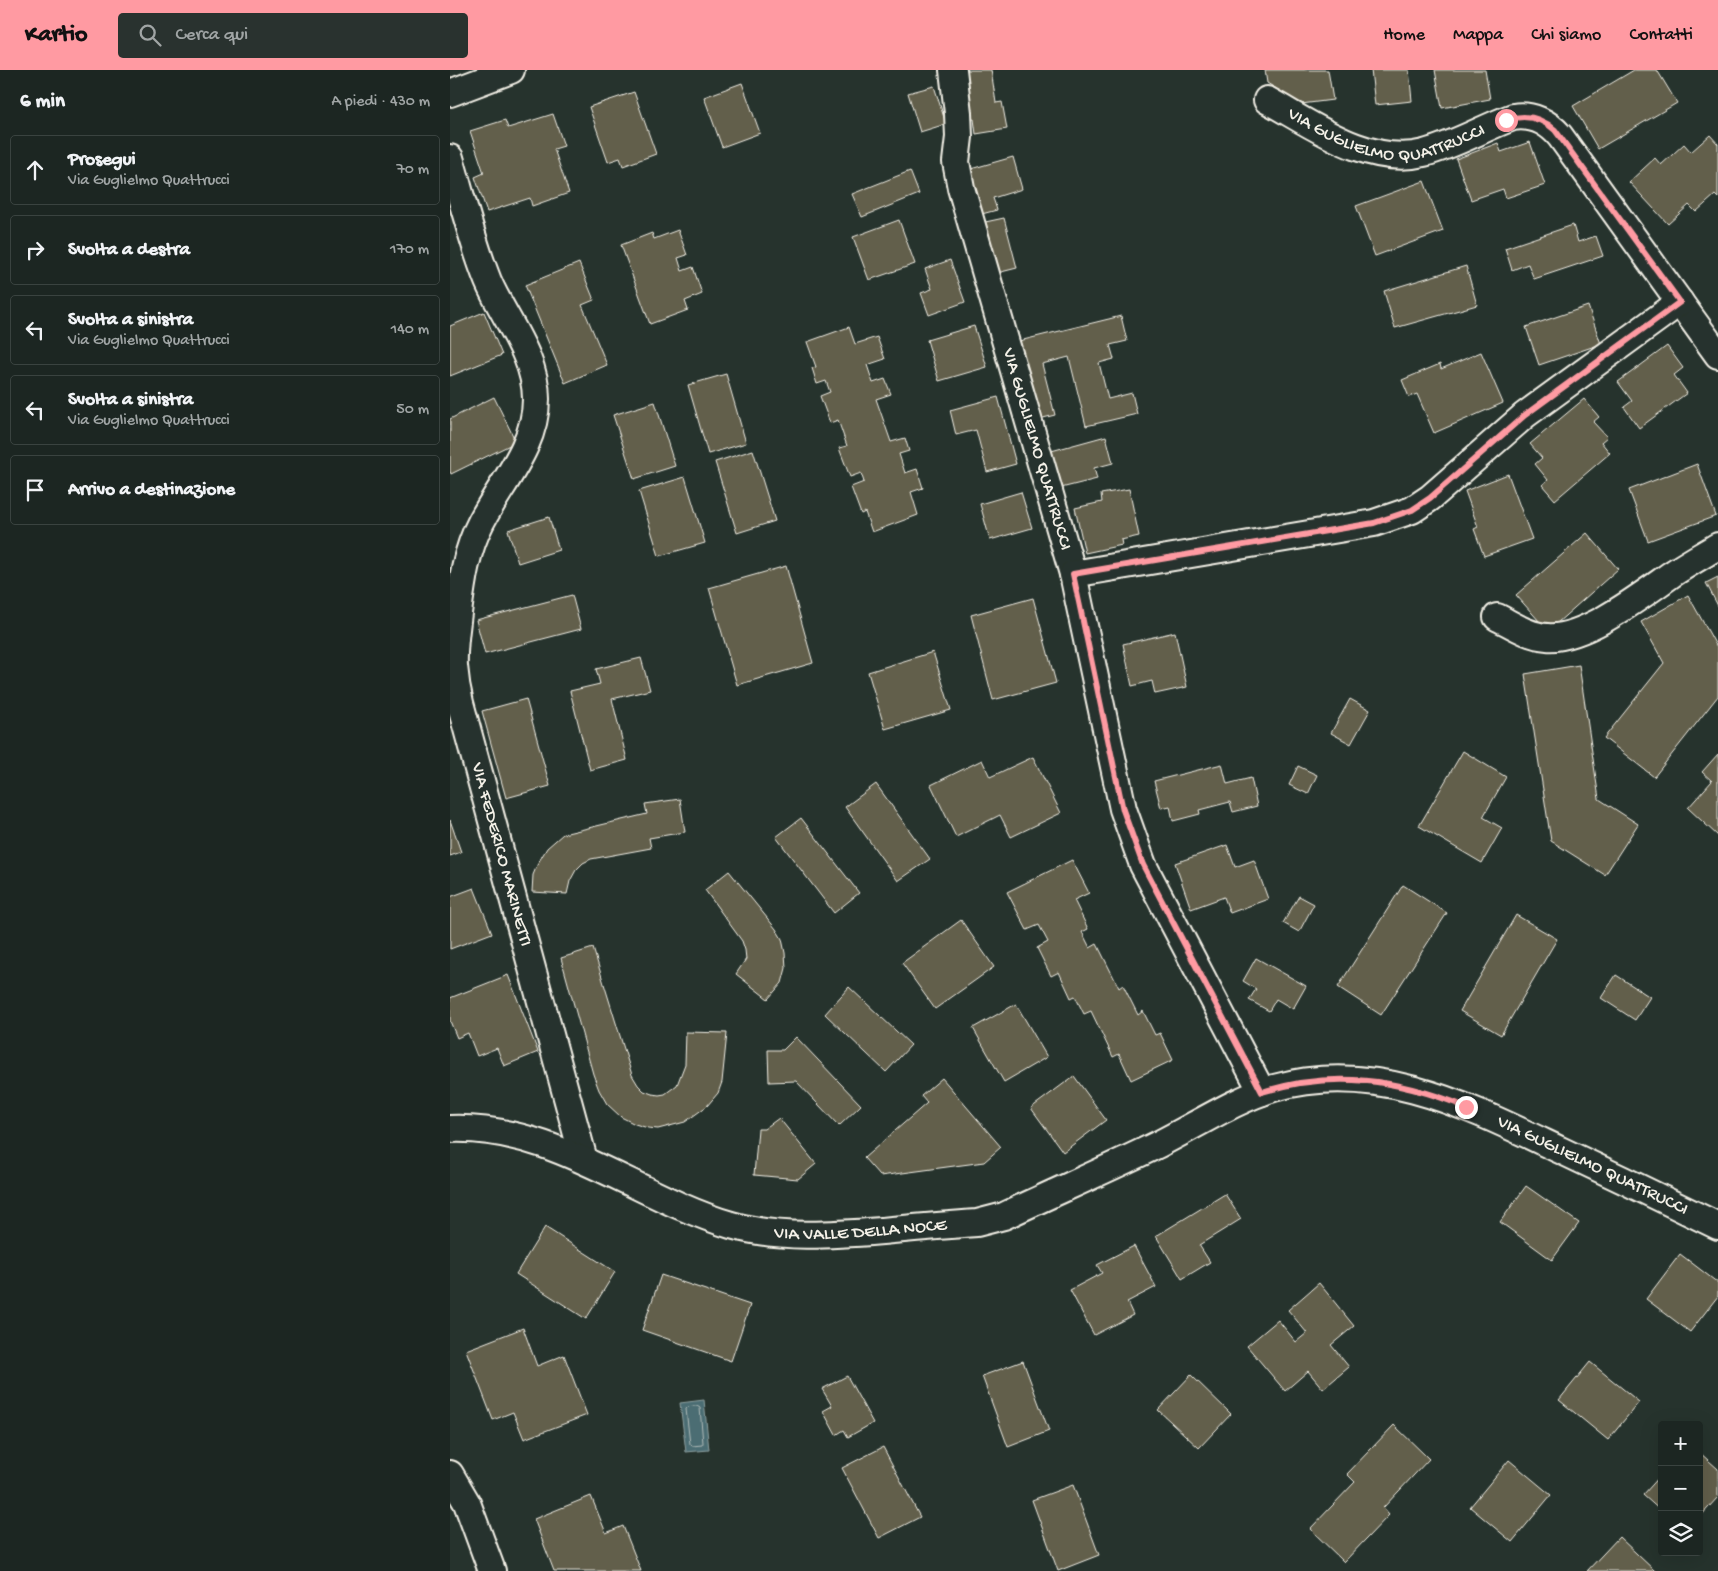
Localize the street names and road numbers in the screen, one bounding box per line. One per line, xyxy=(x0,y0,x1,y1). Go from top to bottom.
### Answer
street label: VIA GUGLIELMO QUATTRUCCI xyxy=(1283,103,1488,166)
street label: VIA GUGLIELMO QUATTRUCCI xyxy=(997,345,1076,553)
street label: VIA FEDERICO MARINETTI xyxy=(466,759,536,949)
street label: VIA GUGLIELMO QUATTRUCCI xyxy=(1493,1111,1692,1220)
street label: VIA VALLE DELLA NOCE xyxy=(772,1215,948,1245)

